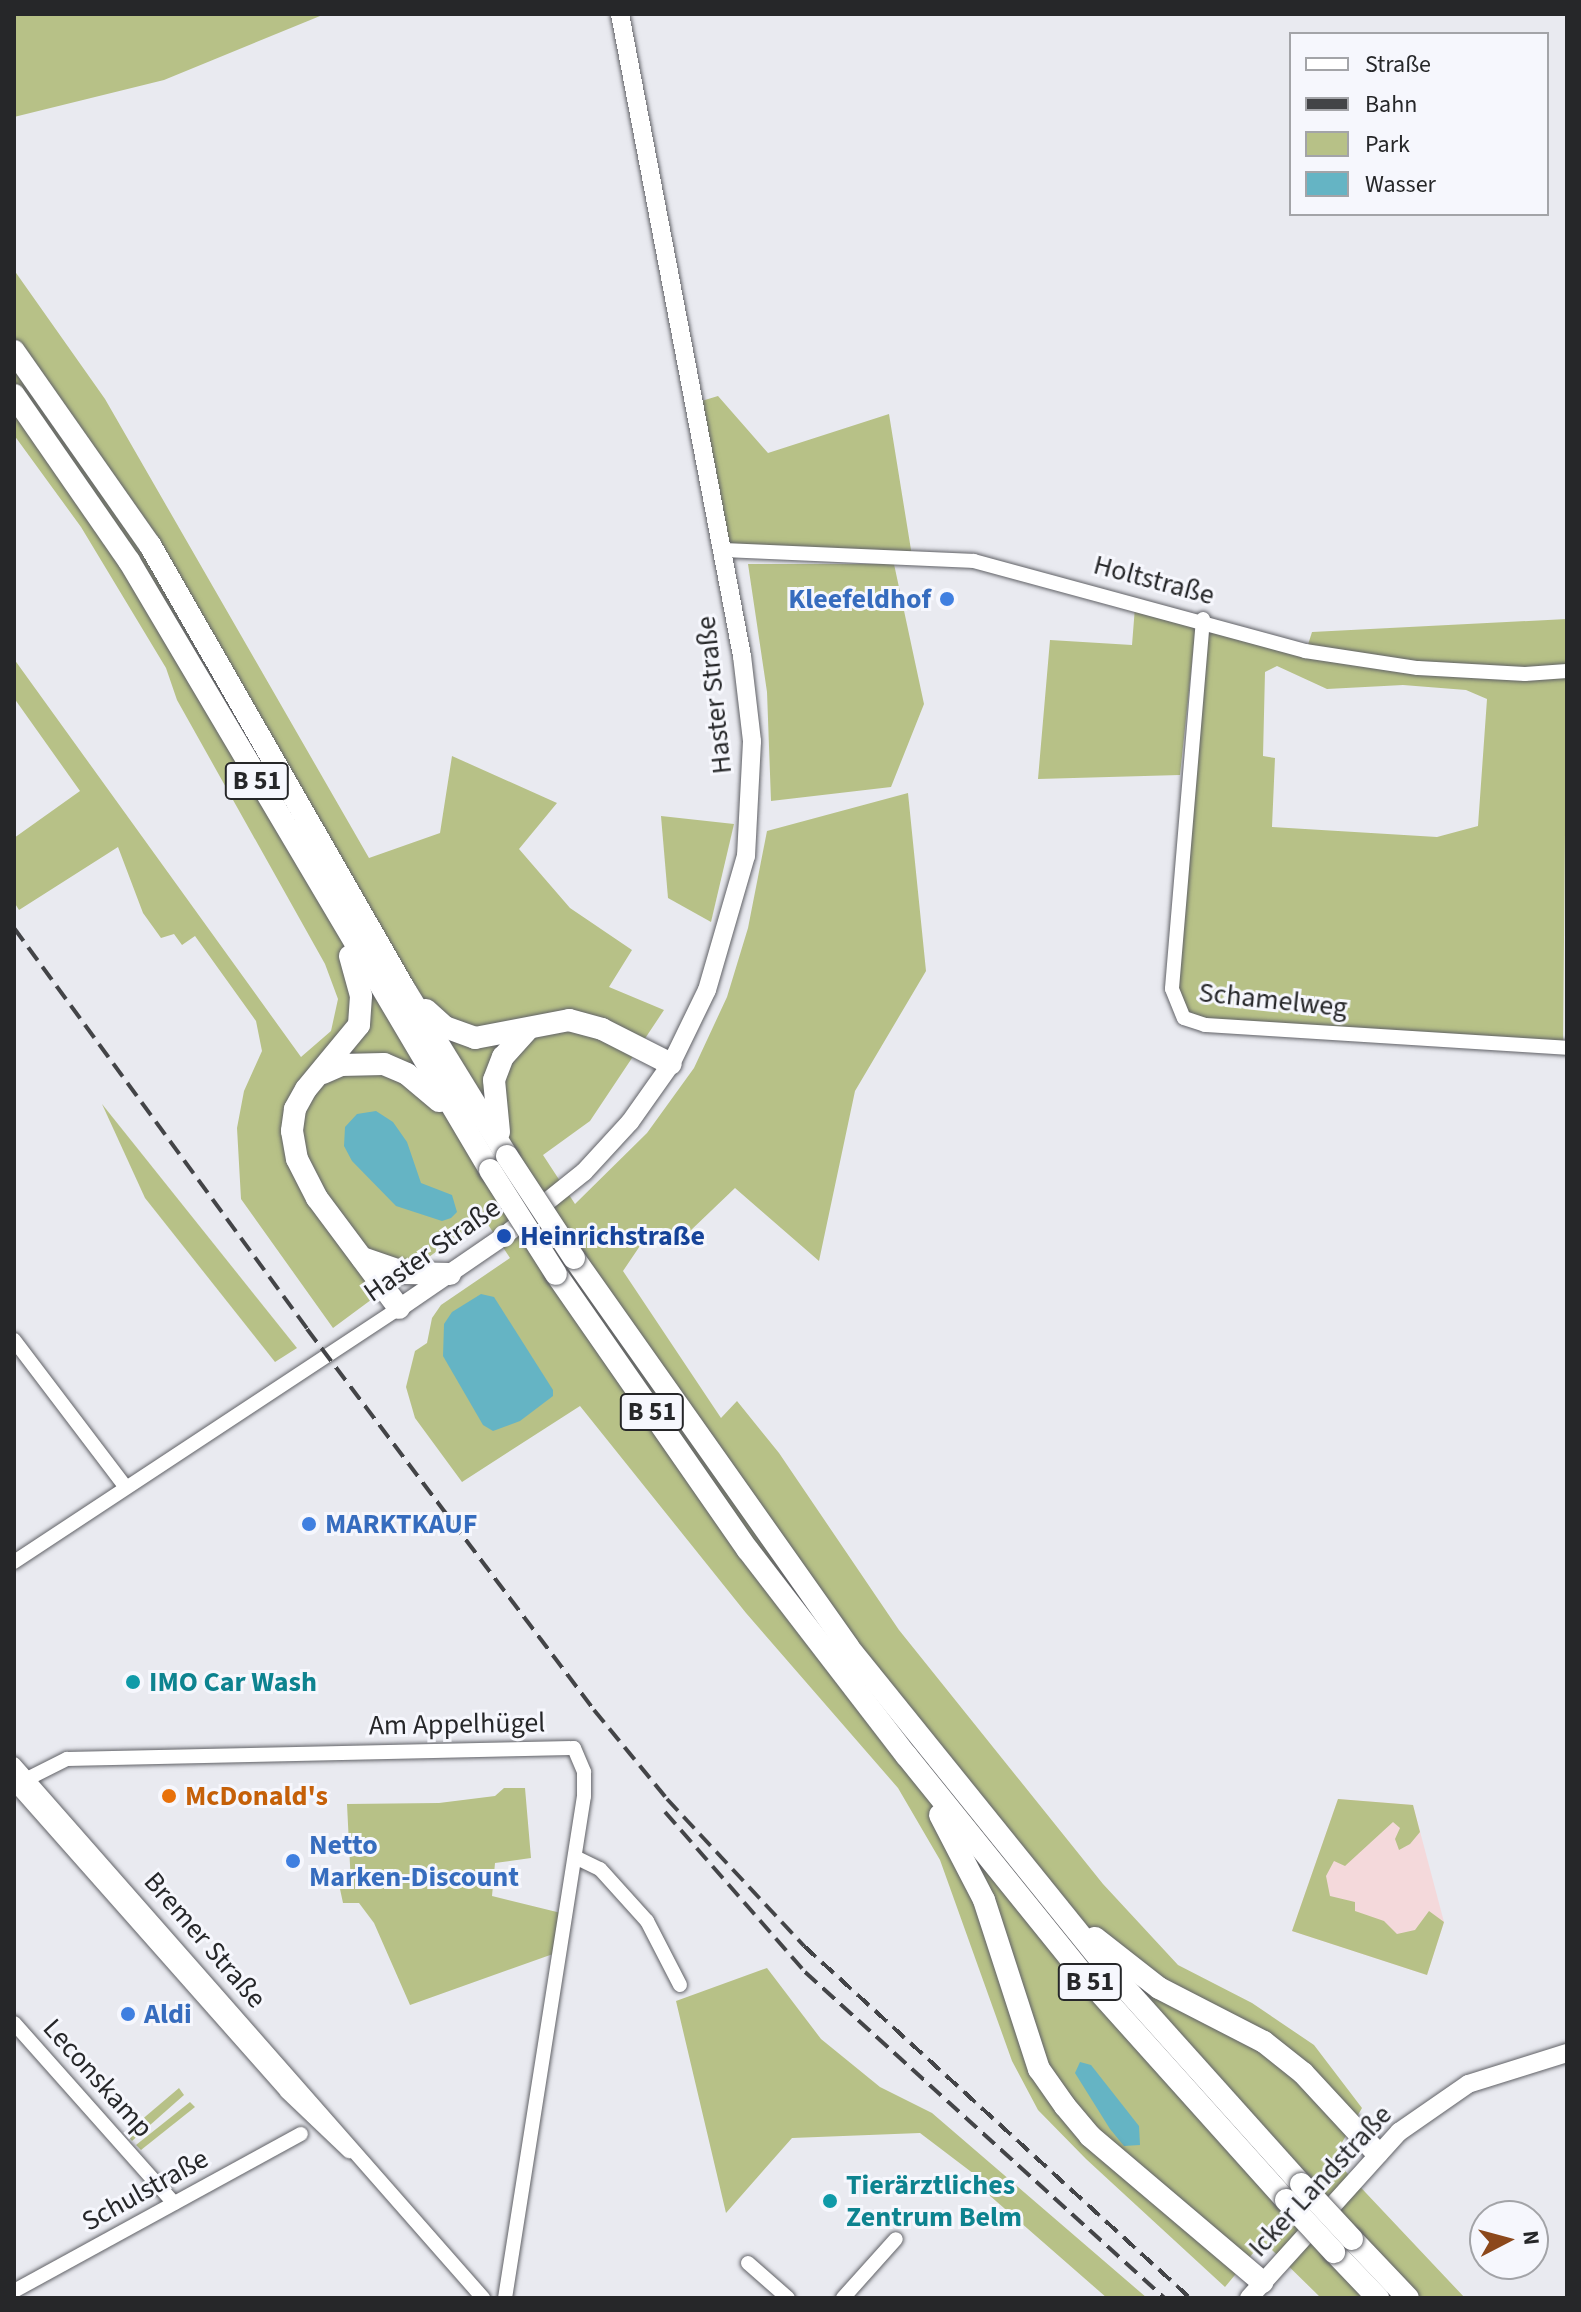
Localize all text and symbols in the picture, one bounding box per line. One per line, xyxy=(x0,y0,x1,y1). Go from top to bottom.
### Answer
legend xyxy=(1289,32,1549,216)
text: Straße xyxy=(1365,47,1431,82)
text: Bahn xyxy=(1365,87,1417,122)
text: Park xyxy=(1365,127,1410,162)
text: Wasser xyxy=(1365,167,1436,202)
street label: Holtstraße xyxy=(1090,548,1218,612)
place label: Kleefeldhof xyxy=(788,582,931,616)
marker: Kleefeldhof xyxy=(938,590,956,608)
street label: Haster Straße xyxy=(689,614,739,776)
road number: B 51 xyxy=(223,759,291,803)
street label: Schamelweg xyxy=(1197,976,1349,1024)
street label: Haster Straße xyxy=(357,1191,507,1309)
place label: Heinrichstraße xyxy=(520,1219,705,1253)
marker: Heinrichstraße xyxy=(495,1227,513,1245)
road number: B 51 xyxy=(618,1390,686,1434)
place label: MARKTKAUF xyxy=(325,1507,477,1541)
marker: MARKTKAUF xyxy=(300,1515,318,1533)
place label: IMO Car Wash xyxy=(149,1665,317,1699)
marker: IMO Car Wash xyxy=(124,1673,142,1691)
street label: Am Appelhügel xyxy=(368,1706,546,1742)
place label: McDonald's xyxy=(185,1779,328,1813)
marker: McDonald's xyxy=(160,1787,178,1805)
place label: Netto Marken-Discount xyxy=(309,1828,519,1894)
marker: Netto Marken-Discount xyxy=(284,1852,302,1870)
street label: Bremer Straße xyxy=(137,1865,273,2015)
road number: B 51 xyxy=(1056,1960,1124,2004)
place label: Aldi xyxy=(144,1997,192,2031)
marker: Aldi xyxy=(119,2005,137,2023)
street label: Leconskamp xyxy=(36,2012,160,2144)
street label: Icker Landstraße xyxy=(1241,2098,1399,2264)
street label: Schulstraße xyxy=(76,2142,214,2238)
place label: Tierärztliches Zentrum Belm xyxy=(846,2168,1022,2234)
marker: Tierärztliches Zentrum Belm xyxy=(821,2192,839,2210)
north arrow xyxy=(1469,2200,1549,2280)
text: N xyxy=(1514,2229,1548,2247)

